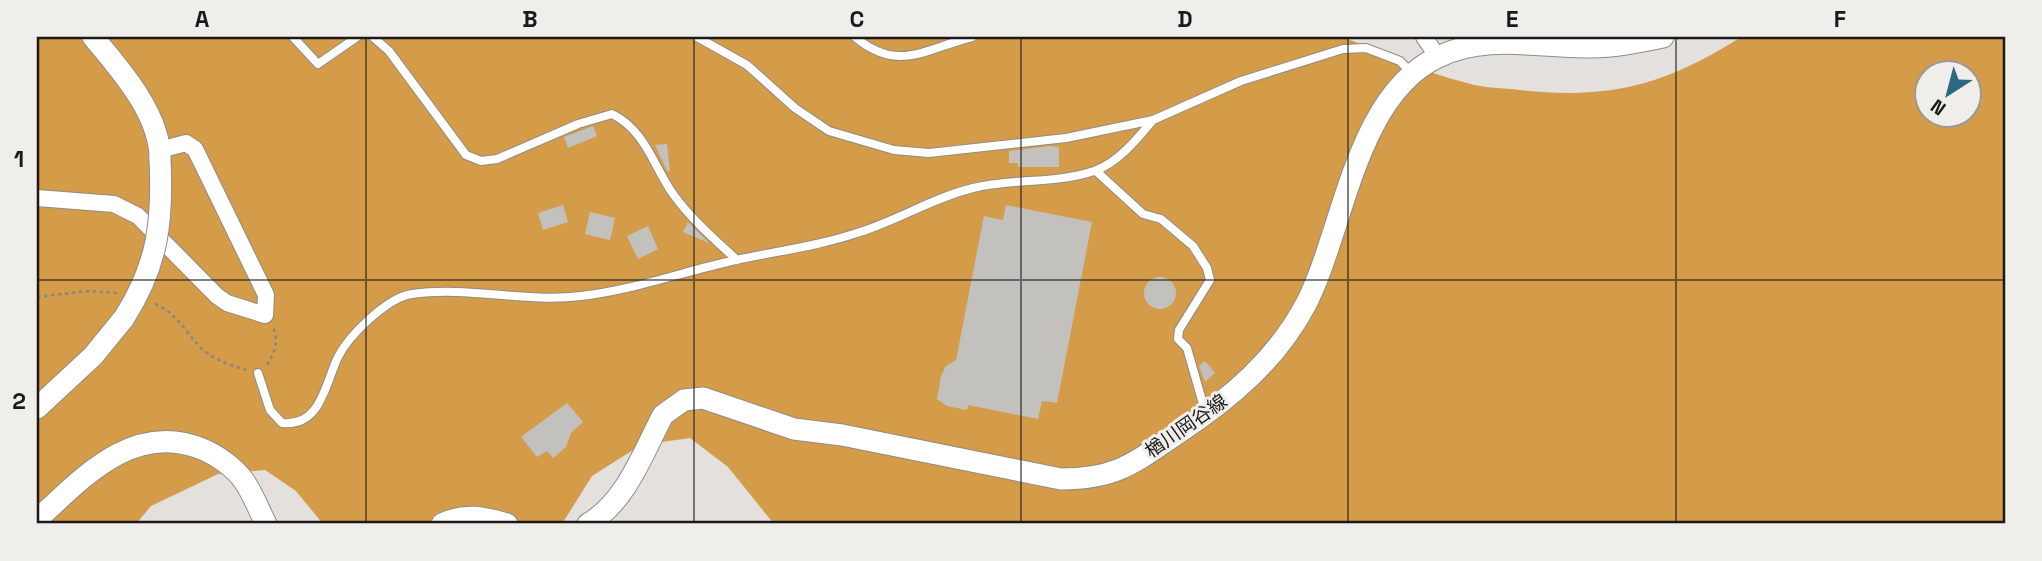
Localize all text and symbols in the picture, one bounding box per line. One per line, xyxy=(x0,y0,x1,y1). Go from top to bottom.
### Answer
text: A xyxy=(195,4,210,34)
text: B xyxy=(522,4,538,34)
text: C xyxy=(850,4,864,34)
text: D xyxy=(1177,4,1193,34)
text: E xyxy=(1506,4,1518,34)
text: F xyxy=(1834,4,1846,34)
north arrow xyxy=(1912,60,1982,130)
text: N xyxy=(1926,93,1951,121)
text: 1 xyxy=(14,144,24,174)
text: 2 xyxy=(12,386,26,416)
street label: 楢川岡谷線 xyxy=(1140,389,1232,463)

